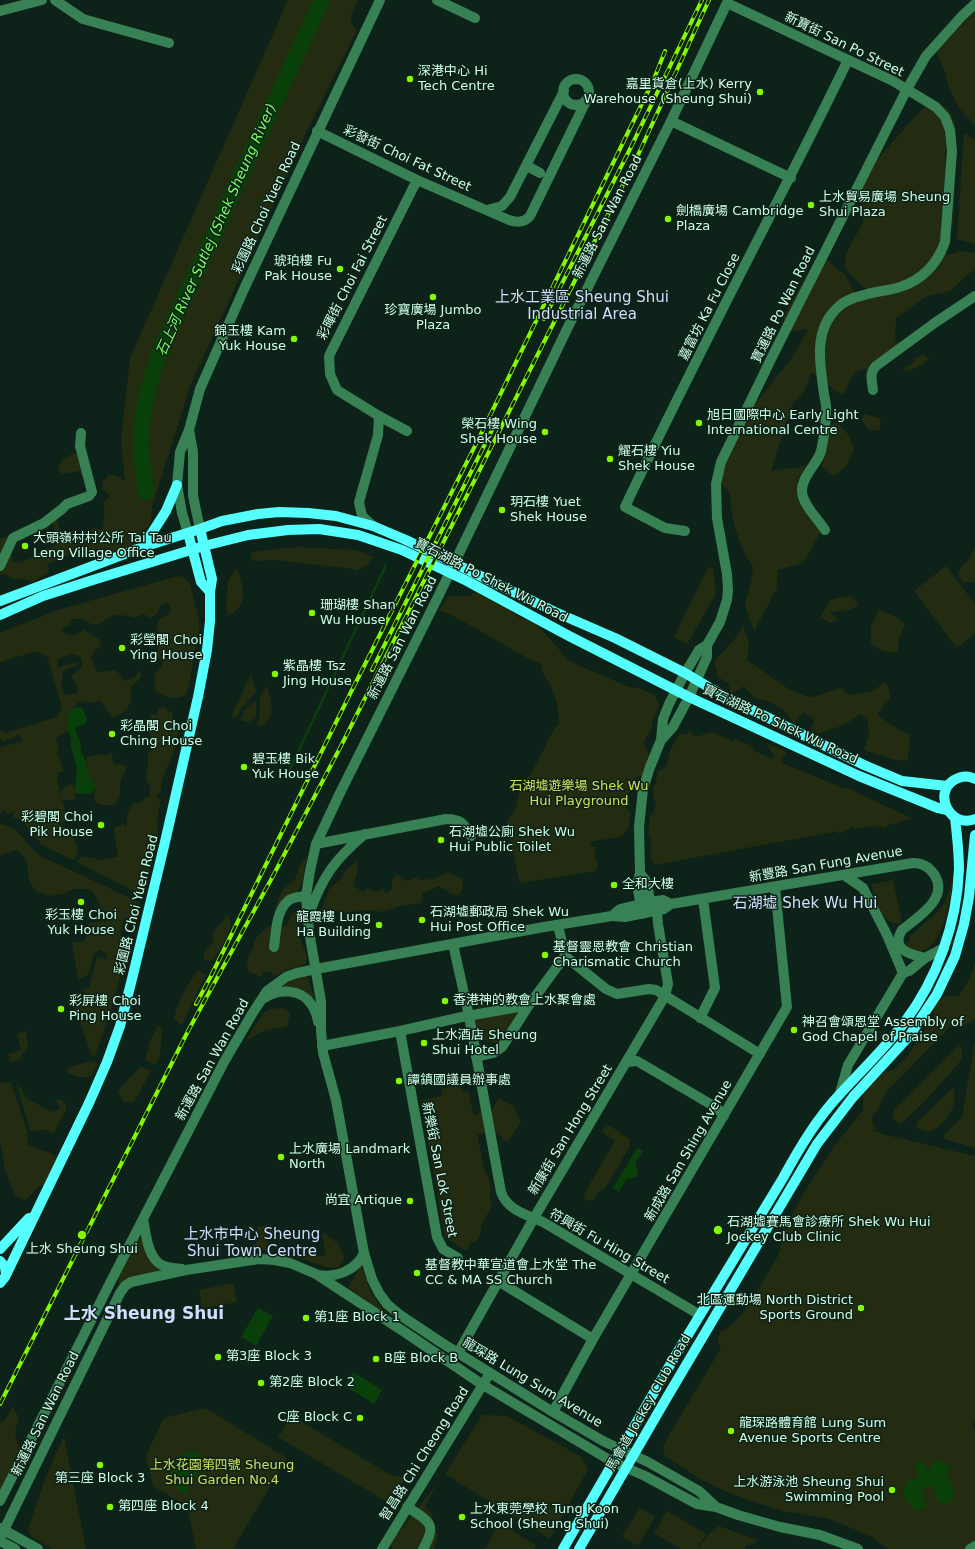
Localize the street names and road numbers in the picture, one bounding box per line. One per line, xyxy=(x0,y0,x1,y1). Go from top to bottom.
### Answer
street label: 新寶街 San Po Street xyxy=(782,9,906,81)
street label: 彩發街 Choi Fat Street xyxy=(341,123,473,195)
street label: 彩園路 Choi Yuen Road xyxy=(230,140,304,276)
street label: 新運路 San Wan Road xyxy=(570,153,646,281)
street label: 彩暉街 Choi Fai Street xyxy=(315,213,391,343)
street label: 寶運路 Po Wan Road xyxy=(749,244,819,366)
street label: 嘉富坊 Ka Fu Close xyxy=(676,251,744,363)
street label: 寶石湖路 Po Shek Wu Road xyxy=(412,536,570,626)
street label: 新運路 San Wan Road xyxy=(365,574,441,702)
street label: 寶石湖路 Po Shek Wu Road xyxy=(700,682,860,768)
street label: 彩園路 Choi Yuen Road xyxy=(112,833,162,977)
street label: 新豐路 San Fung Avenue xyxy=(748,844,904,886)
street label: 新運路 San Wan Road xyxy=(173,996,253,1124)
street label: 新康街 San Hong Street xyxy=(526,1062,616,1198)
street label: 新成路 San Shing Avenue xyxy=(642,1077,736,1225)
street label: 新樂街 San Lok Street xyxy=(418,1101,460,1239)
street label: 符興街 Fu Hing Street xyxy=(546,1206,672,1288)
street label: 馬會道 Jockey Club Road xyxy=(604,1332,694,1474)
street label: 龍琛路 Lung Sum Avenue xyxy=(459,1335,605,1431)
street label: 新運路 San Wan Road xyxy=(9,1349,83,1479)
street label: 智昌路 Chi Cheong Road xyxy=(377,1384,473,1524)

